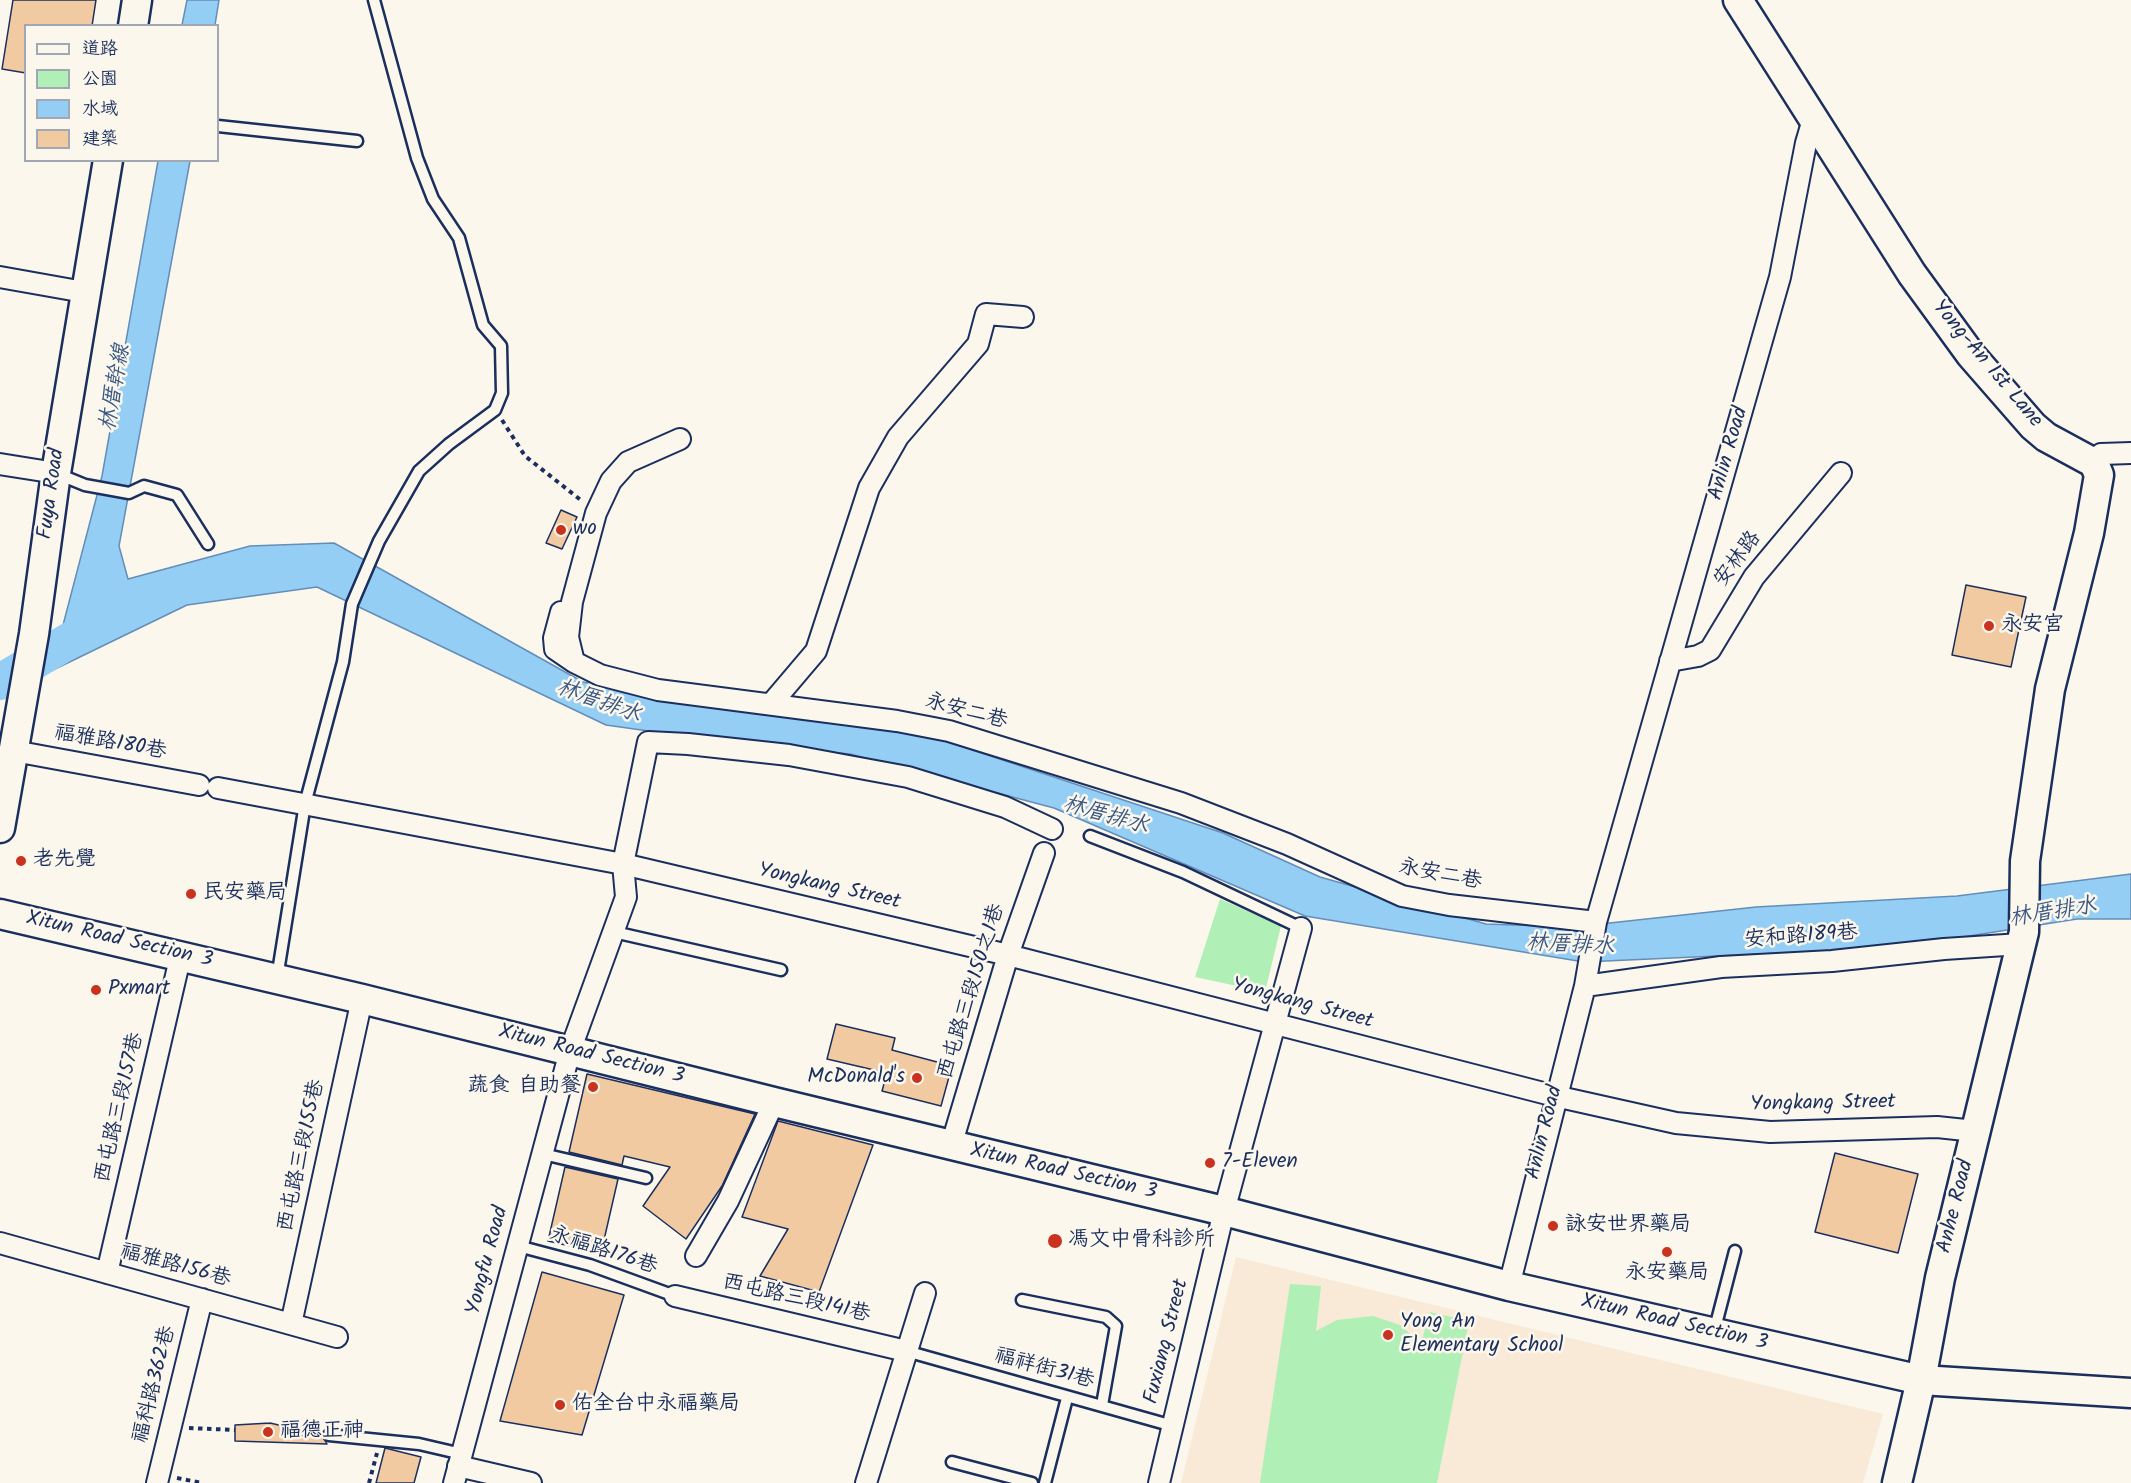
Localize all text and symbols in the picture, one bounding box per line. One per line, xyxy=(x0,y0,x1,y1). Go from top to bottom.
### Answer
legend xyxy=(24,24,219,162)
text: 道路 xyxy=(82,35,118,64)
text: 公園 xyxy=(82,65,118,94)
text: 水域 xyxy=(82,95,118,124)
text: 建築 xyxy=(82,125,118,154)
street label: Yong-An 1st Lane xyxy=(1925,296,2047,434)
water label: 林厝幹線 xyxy=(96,342,138,434)
street label: Anlin Road xyxy=(1705,404,1755,504)
street label: Fuya Road xyxy=(34,447,72,541)
place label: wo xyxy=(573,517,597,543)
marker: wo xyxy=(554,523,568,537)
street label: 安林路 xyxy=(1710,527,1768,593)
place label: 永安宮 xyxy=(2001,613,2064,639)
marker: 永安宮 xyxy=(1982,619,1996,633)
water label: 林厝排水 xyxy=(552,676,644,730)
street label: 永安二巷 xyxy=(922,690,1010,736)
street label: 福雅路180巷 xyxy=(52,722,168,766)
water label: 林厝排水 xyxy=(1059,792,1151,842)
place label: 老先覺 xyxy=(33,848,96,874)
marker: 老先覺 xyxy=(14,854,28,868)
street label: 永安二巷 xyxy=(1396,856,1484,896)
street label: Yongkang Street xyxy=(755,859,903,917)
place label: 民安藥局 xyxy=(203,881,287,907)
marker: 民安藥局 xyxy=(184,887,198,901)
water label: 林厝排水 xyxy=(2007,894,2099,934)
street label: 西屯路三段150之1巷 xyxy=(934,901,1012,1083)
street label: Xitun Road Section 3 xyxy=(23,907,215,975)
street label: 安和路189巷 xyxy=(1744,921,1858,955)
water label: 林厝排水 xyxy=(1525,932,1615,962)
street label: Yongkang Street xyxy=(1229,974,1375,1036)
place label: Pxmart xyxy=(108,977,170,1003)
marker: Pxmart xyxy=(89,983,103,997)
street label: Xitun Road Section 3 xyxy=(495,1021,687,1091)
street label: 西屯路三段157巷 xyxy=(91,1030,151,1186)
place label: McDonald's xyxy=(807,1065,905,1091)
marker: McDonald's xyxy=(910,1071,924,1085)
place label: 蔬食 自助餐 xyxy=(468,1074,581,1100)
street label: 西屯路三段155巷 xyxy=(275,1078,331,1234)
marker: 蔬食 自助餐 xyxy=(586,1080,600,1094)
street label: Anlin Road xyxy=(1522,1083,1570,1183)
street label: Yongkang Street xyxy=(1750,1091,1896,1119)
street label: Xitun Road Section 3 xyxy=(967,1139,1159,1207)
place label: 7-Eleven xyxy=(1222,1150,1298,1176)
marker: 7-Eleven xyxy=(1203,1156,1217,1170)
street label: Anhe Road xyxy=(1933,1158,1981,1256)
street label: Yongfu Road xyxy=(462,1204,516,1318)
place label: 詠安世界藥局 xyxy=(1565,1213,1691,1239)
marker: 詠安世界藥局 xyxy=(1546,1219,1560,1233)
street label: 永福路176巷 xyxy=(546,1223,660,1281)
place label: 馮文中骨科診所 xyxy=(1068,1228,1215,1254)
marker: 馮文中骨科診所 xyxy=(1046,1232,1064,1250)
street label: 福雅路156巷 xyxy=(117,1240,233,1294)
marker: 永安藥局 xyxy=(1660,1245,1674,1259)
place label: 永安藥局 xyxy=(1625,1261,1709,1287)
street label: 西屯路三段141巷 xyxy=(720,1271,872,1329)
street label: Fuxiang Street xyxy=(1140,1277,1196,1407)
street label: Xitun Road Section 3 xyxy=(1578,1290,1770,1358)
place label: Yong An Elementary School xyxy=(1400,1310,1563,1360)
street label: 福科路362巷 xyxy=(129,1324,183,1446)
marker: Yong An Elementary School xyxy=(1381,1328,1395,1342)
street label: 福祥街31巷 xyxy=(991,1345,1097,1395)
place label: 佑全台中永福藥局 xyxy=(572,1392,740,1418)
marker: 佑全台中永福藥局 xyxy=(553,1398,567,1412)
place label: 福德正神 xyxy=(280,1419,364,1445)
marker: 福德正神 xyxy=(261,1425,275,1439)

